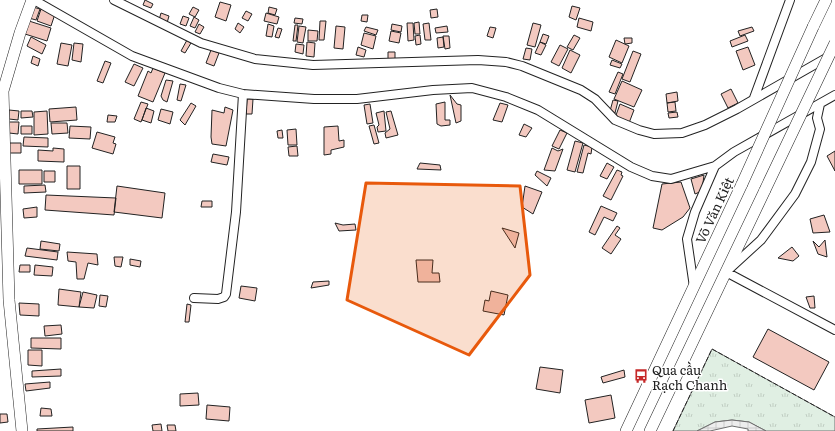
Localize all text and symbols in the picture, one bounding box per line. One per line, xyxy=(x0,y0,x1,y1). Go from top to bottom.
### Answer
street label: Võ Văn Kiệt xyxy=(690,173,738,246)
place label: Qua cầu Rạch Chanh xyxy=(652,360,728,394)
bus stop icon: Qua cầu Rạch Chanh xyxy=(633,368,649,384)

